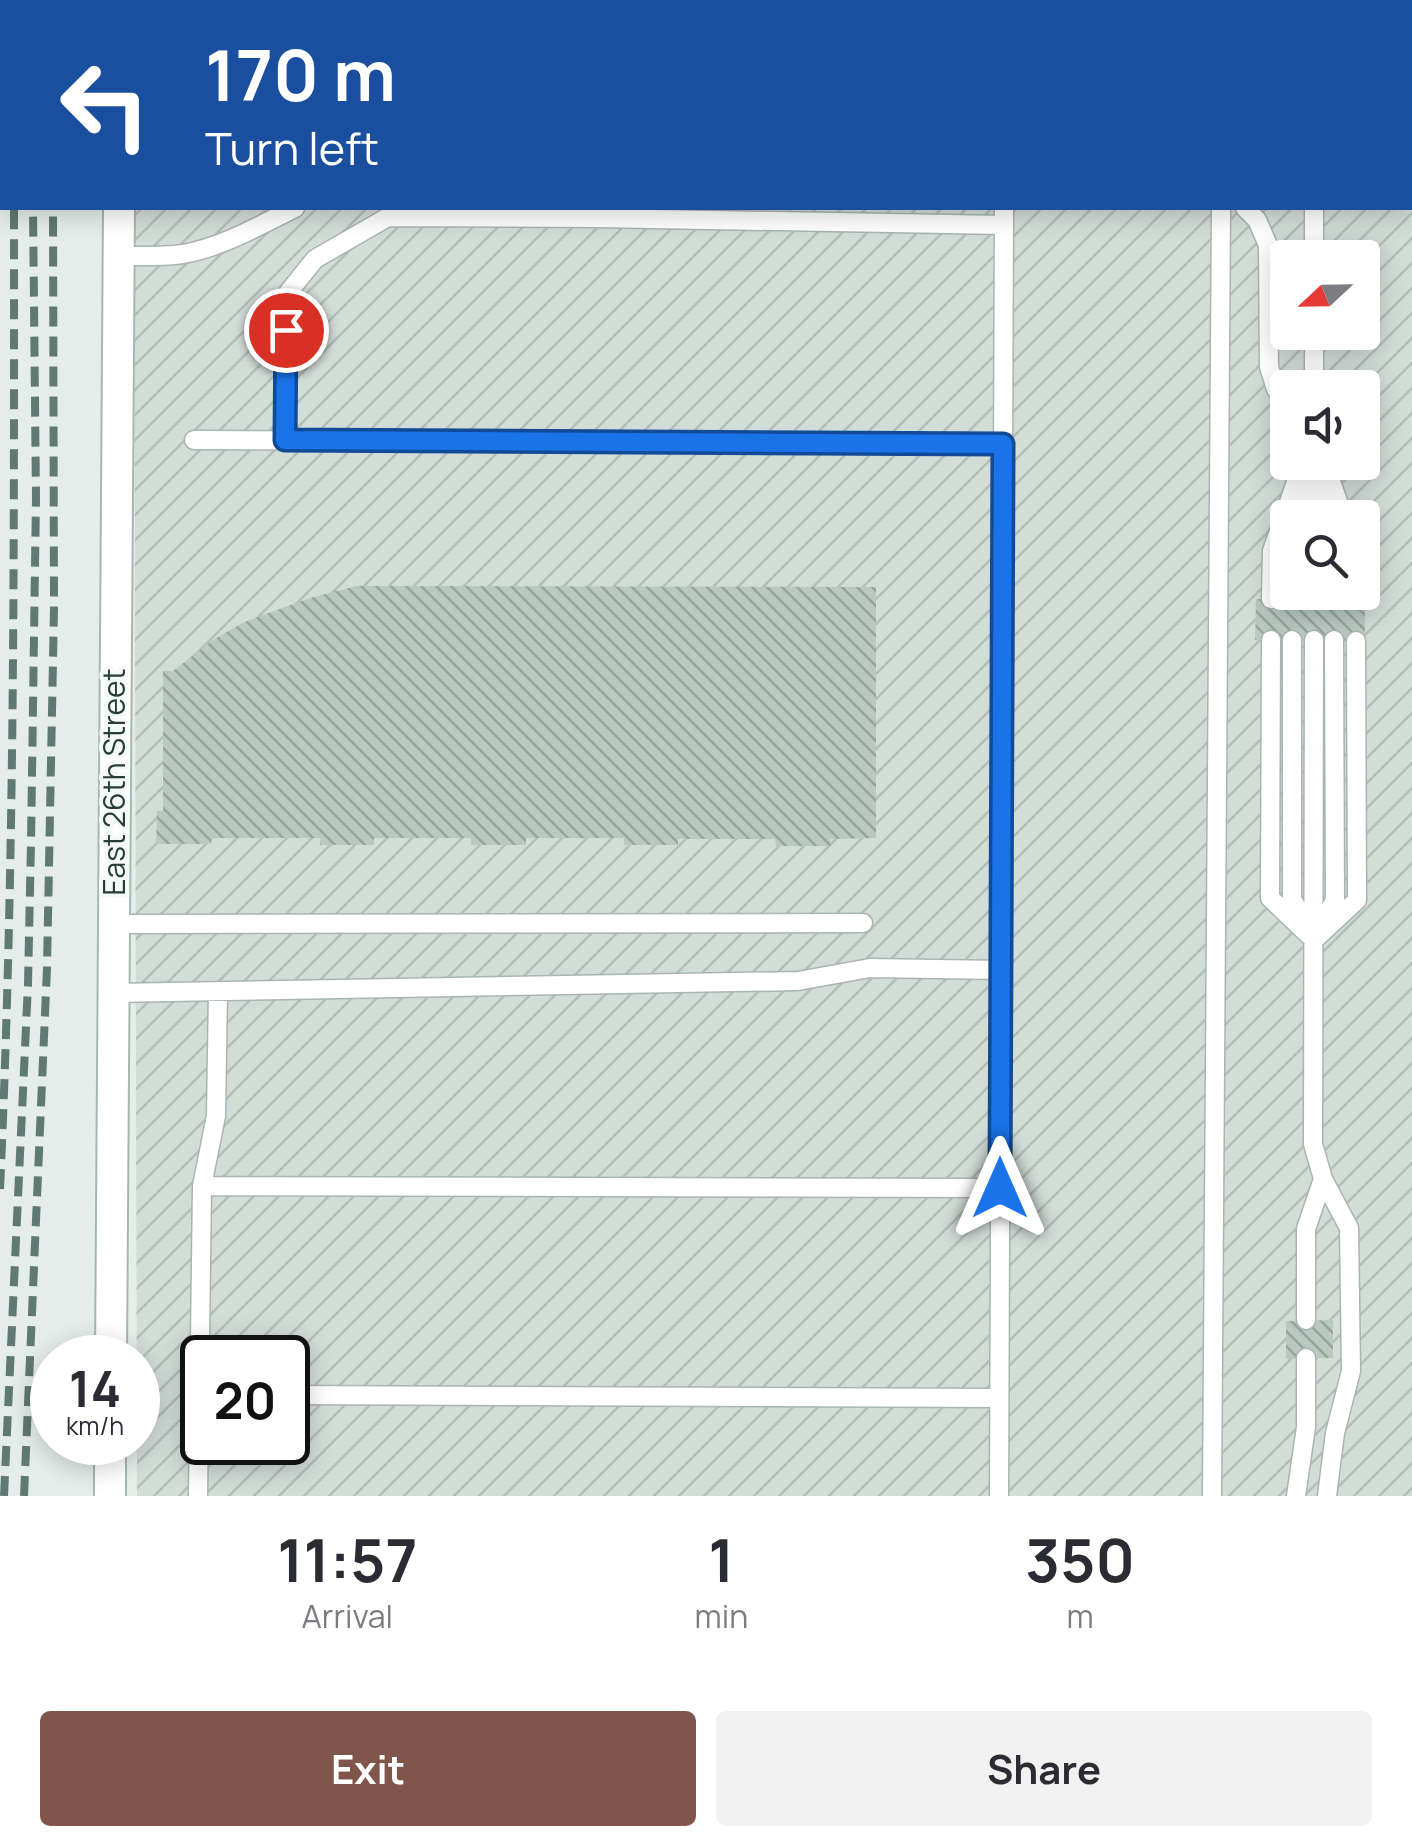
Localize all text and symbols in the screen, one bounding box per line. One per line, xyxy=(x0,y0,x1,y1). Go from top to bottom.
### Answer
text: 170 m xyxy=(205,26,396,122)
icon: left xyxy=(40,40,170,170)
text: Turn left xyxy=(205,117,379,179)
north arrow xyxy=(1270,240,1380,350)
map controls xyxy=(1270,240,1380,610)
pin xyxy=(244,288,329,373)
icon: arrive xyxy=(259,303,314,358)
button: sound xyxy=(1270,370,1380,480)
button: search xyxy=(1270,500,1380,610)
street label: East 26th Street xyxy=(93,668,134,896)
position arrow xyxy=(948,1136,1052,1240)
speed limit sign: 20 xyxy=(180,1335,310,1465)
text: 14 xyxy=(69,1354,121,1422)
text: km/h xyxy=(66,1408,124,1443)
text: 11:57 xyxy=(277,1518,417,1600)
text: 1 xyxy=(708,1518,735,1600)
text: 350 xyxy=(1025,1518,1135,1600)
text: Arrival xyxy=(302,1594,393,1638)
text: min xyxy=(695,1594,748,1638)
text: m xyxy=(1067,1594,1094,1638)
button: Exit xyxy=(40,1711,696,1826)
button: Share xyxy=(716,1711,1372,1826)

